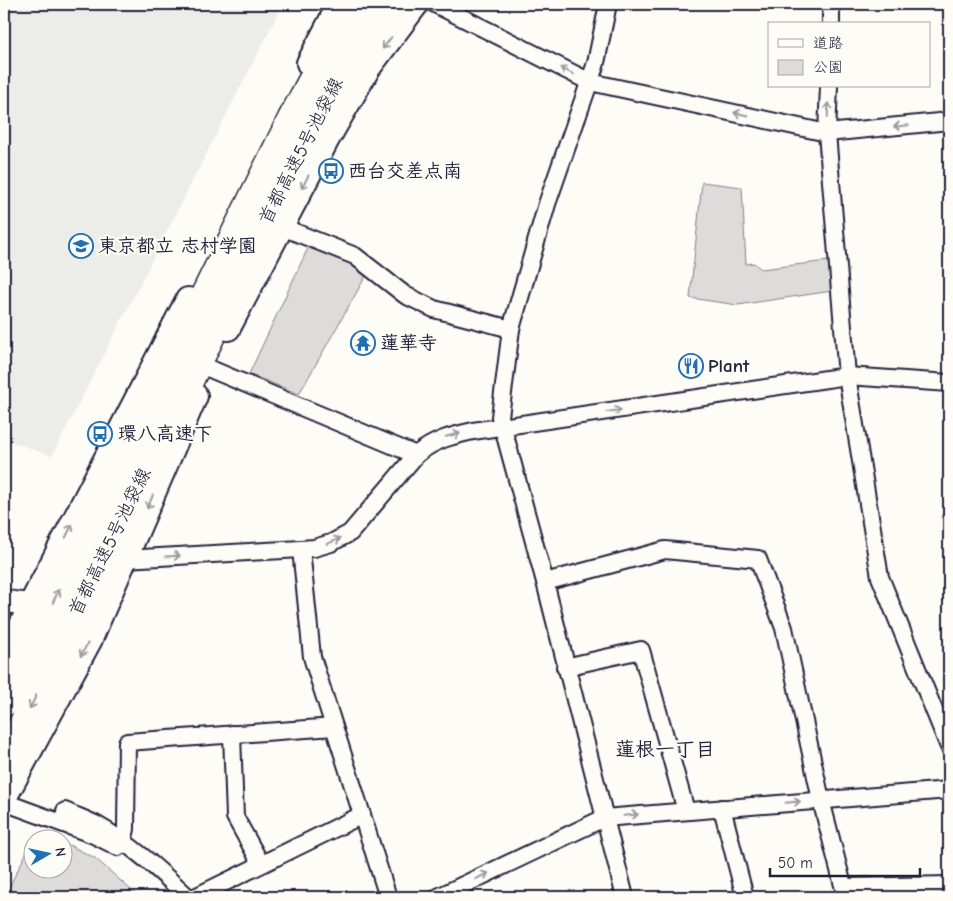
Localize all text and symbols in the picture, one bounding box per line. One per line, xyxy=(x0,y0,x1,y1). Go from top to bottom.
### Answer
legend xyxy=(768,22,930,88)
text: 道路 xyxy=(813,34,843,52)
one-way arrow xyxy=(382,36,392,50)
text: 公園 xyxy=(813,58,843,76)
one-way arrow xyxy=(559,66,574,76)
street label: 首都高速5号池袋線 xyxy=(254,74,348,228)
one-way arrow xyxy=(823,102,833,118)
one-way arrow xyxy=(733,109,749,119)
one-way arrow xyxy=(893,121,909,130)
bus stop icon: 西台交差点南 xyxy=(318,158,344,184)
place label: 西台交差点南 xyxy=(348,160,462,182)
one-way arrow xyxy=(300,175,310,190)
school or university icon: 東京都立 志村学園 xyxy=(68,233,94,259)
place label: 東京都立 志村学園 xyxy=(98,235,257,257)
temple icon: 蓮華寺 xyxy=(350,330,376,356)
place label: 蓮華寺 xyxy=(380,332,437,354)
restaurant icon: Plant xyxy=(678,353,704,379)
place label: Plant xyxy=(708,355,750,377)
one-way arrow xyxy=(605,405,621,415)
bus stop icon: 環八高速下 xyxy=(87,421,113,447)
place label: 環八高速下 xyxy=(118,423,213,445)
one-way arrow xyxy=(445,430,461,439)
street label: 首都高速5号池袋線 xyxy=(65,464,155,620)
one-way arrow xyxy=(144,494,153,509)
one-way arrow xyxy=(65,524,74,539)
one-way arrow xyxy=(326,535,341,545)
one-way arrow xyxy=(165,552,181,561)
one-way arrow xyxy=(52,589,61,604)
one-way arrow xyxy=(79,642,88,657)
one-way arrow xyxy=(28,694,37,709)
district label: 蓮根一丁目 xyxy=(615,738,715,761)
one-way arrow xyxy=(784,798,800,807)
one-way arrow xyxy=(622,811,638,820)
north arrow xyxy=(22,828,72,878)
text: N xyxy=(51,846,69,858)
scale bar xyxy=(770,846,920,878)
text: 50 m xyxy=(778,854,813,872)
one-way arrow xyxy=(474,871,489,881)

